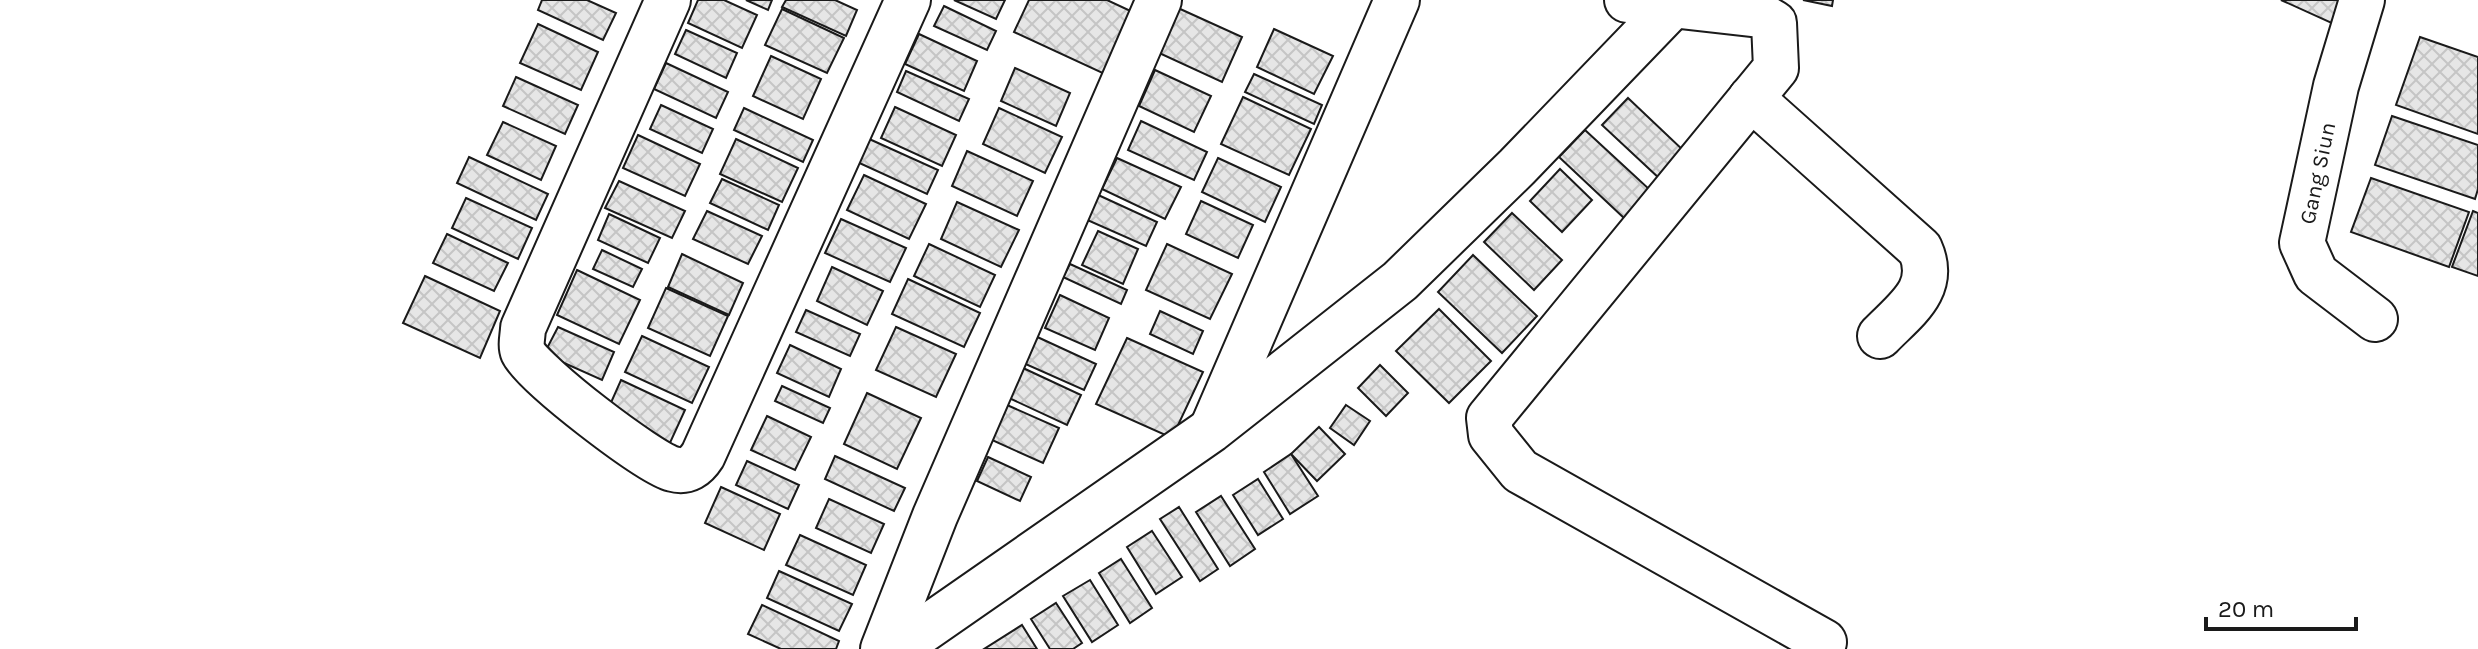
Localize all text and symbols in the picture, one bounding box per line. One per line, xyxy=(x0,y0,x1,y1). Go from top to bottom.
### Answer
street label: Gang Siun xyxy=(2294,120,2341,227)
scale bar xyxy=(2206,581,2356,631)
text: 20 m xyxy=(2218,595,2274,623)

